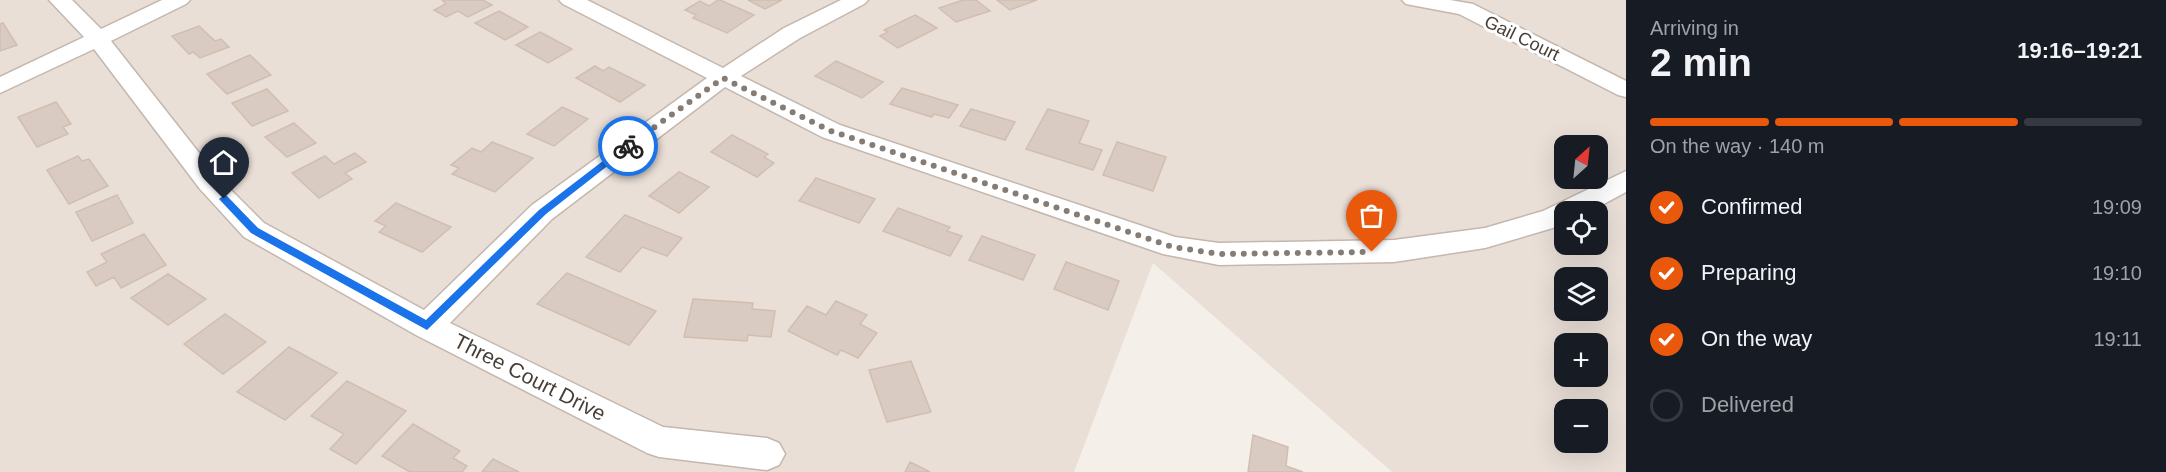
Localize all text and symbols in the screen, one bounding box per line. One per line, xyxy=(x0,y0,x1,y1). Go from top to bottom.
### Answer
street label: Gail Court xyxy=(1481,11,1563,65)
text: Arriving in xyxy=(1650,17,1739,39)
text: 19:16–19:21 xyxy=(2017,38,2142,63)
text: 2 min xyxy=(1650,41,1752,84)
courier xyxy=(598,116,658,176)
icon: bike xyxy=(612,130,645,163)
north arrow xyxy=(1554,135,1608,189)
map controls xyxy=(1554,135,1608,453)
text: On the way · 140 m xyxy=(1650,135,1825,157)
pin xyxy=(198,137,249,199)
icon: home xyxy=(207,146,240,179)
pin xyxy=(1346,190,1397,252)
icon: check xyxy=(1650,191,1683,224)
text: Confirmed xyxy=(1701,194,1802,219)
text: 19:09 xyxy=(2092,196,2142,218)
icon: bag xyxy=(1355,199,1388,232)
button: locate xyxy=(1554,201,1608,255)
icon: check xyxy=(1650,257,1683,290)
text: Preparing xyxy=(1701,260,1796,285)
text: 19:10 xyxy=(2092,262,2142,284)
button: layers xyxy=(1554,267,1608,321)
icon: check xyxy=(1650,323,1683,356)
text: On the way xyxy=(1701,326,1812,351)
text: 19:11 xyxy=(2093,328,2142,350)
street label: Three Court Drive xyxy=(450,329,610,425)
button: + xyxy=(1554,333,1608,387)
text: Delivered xyxy=(1701,392,1794,417)
button: − xyxy=(1554,399,1608,453)

